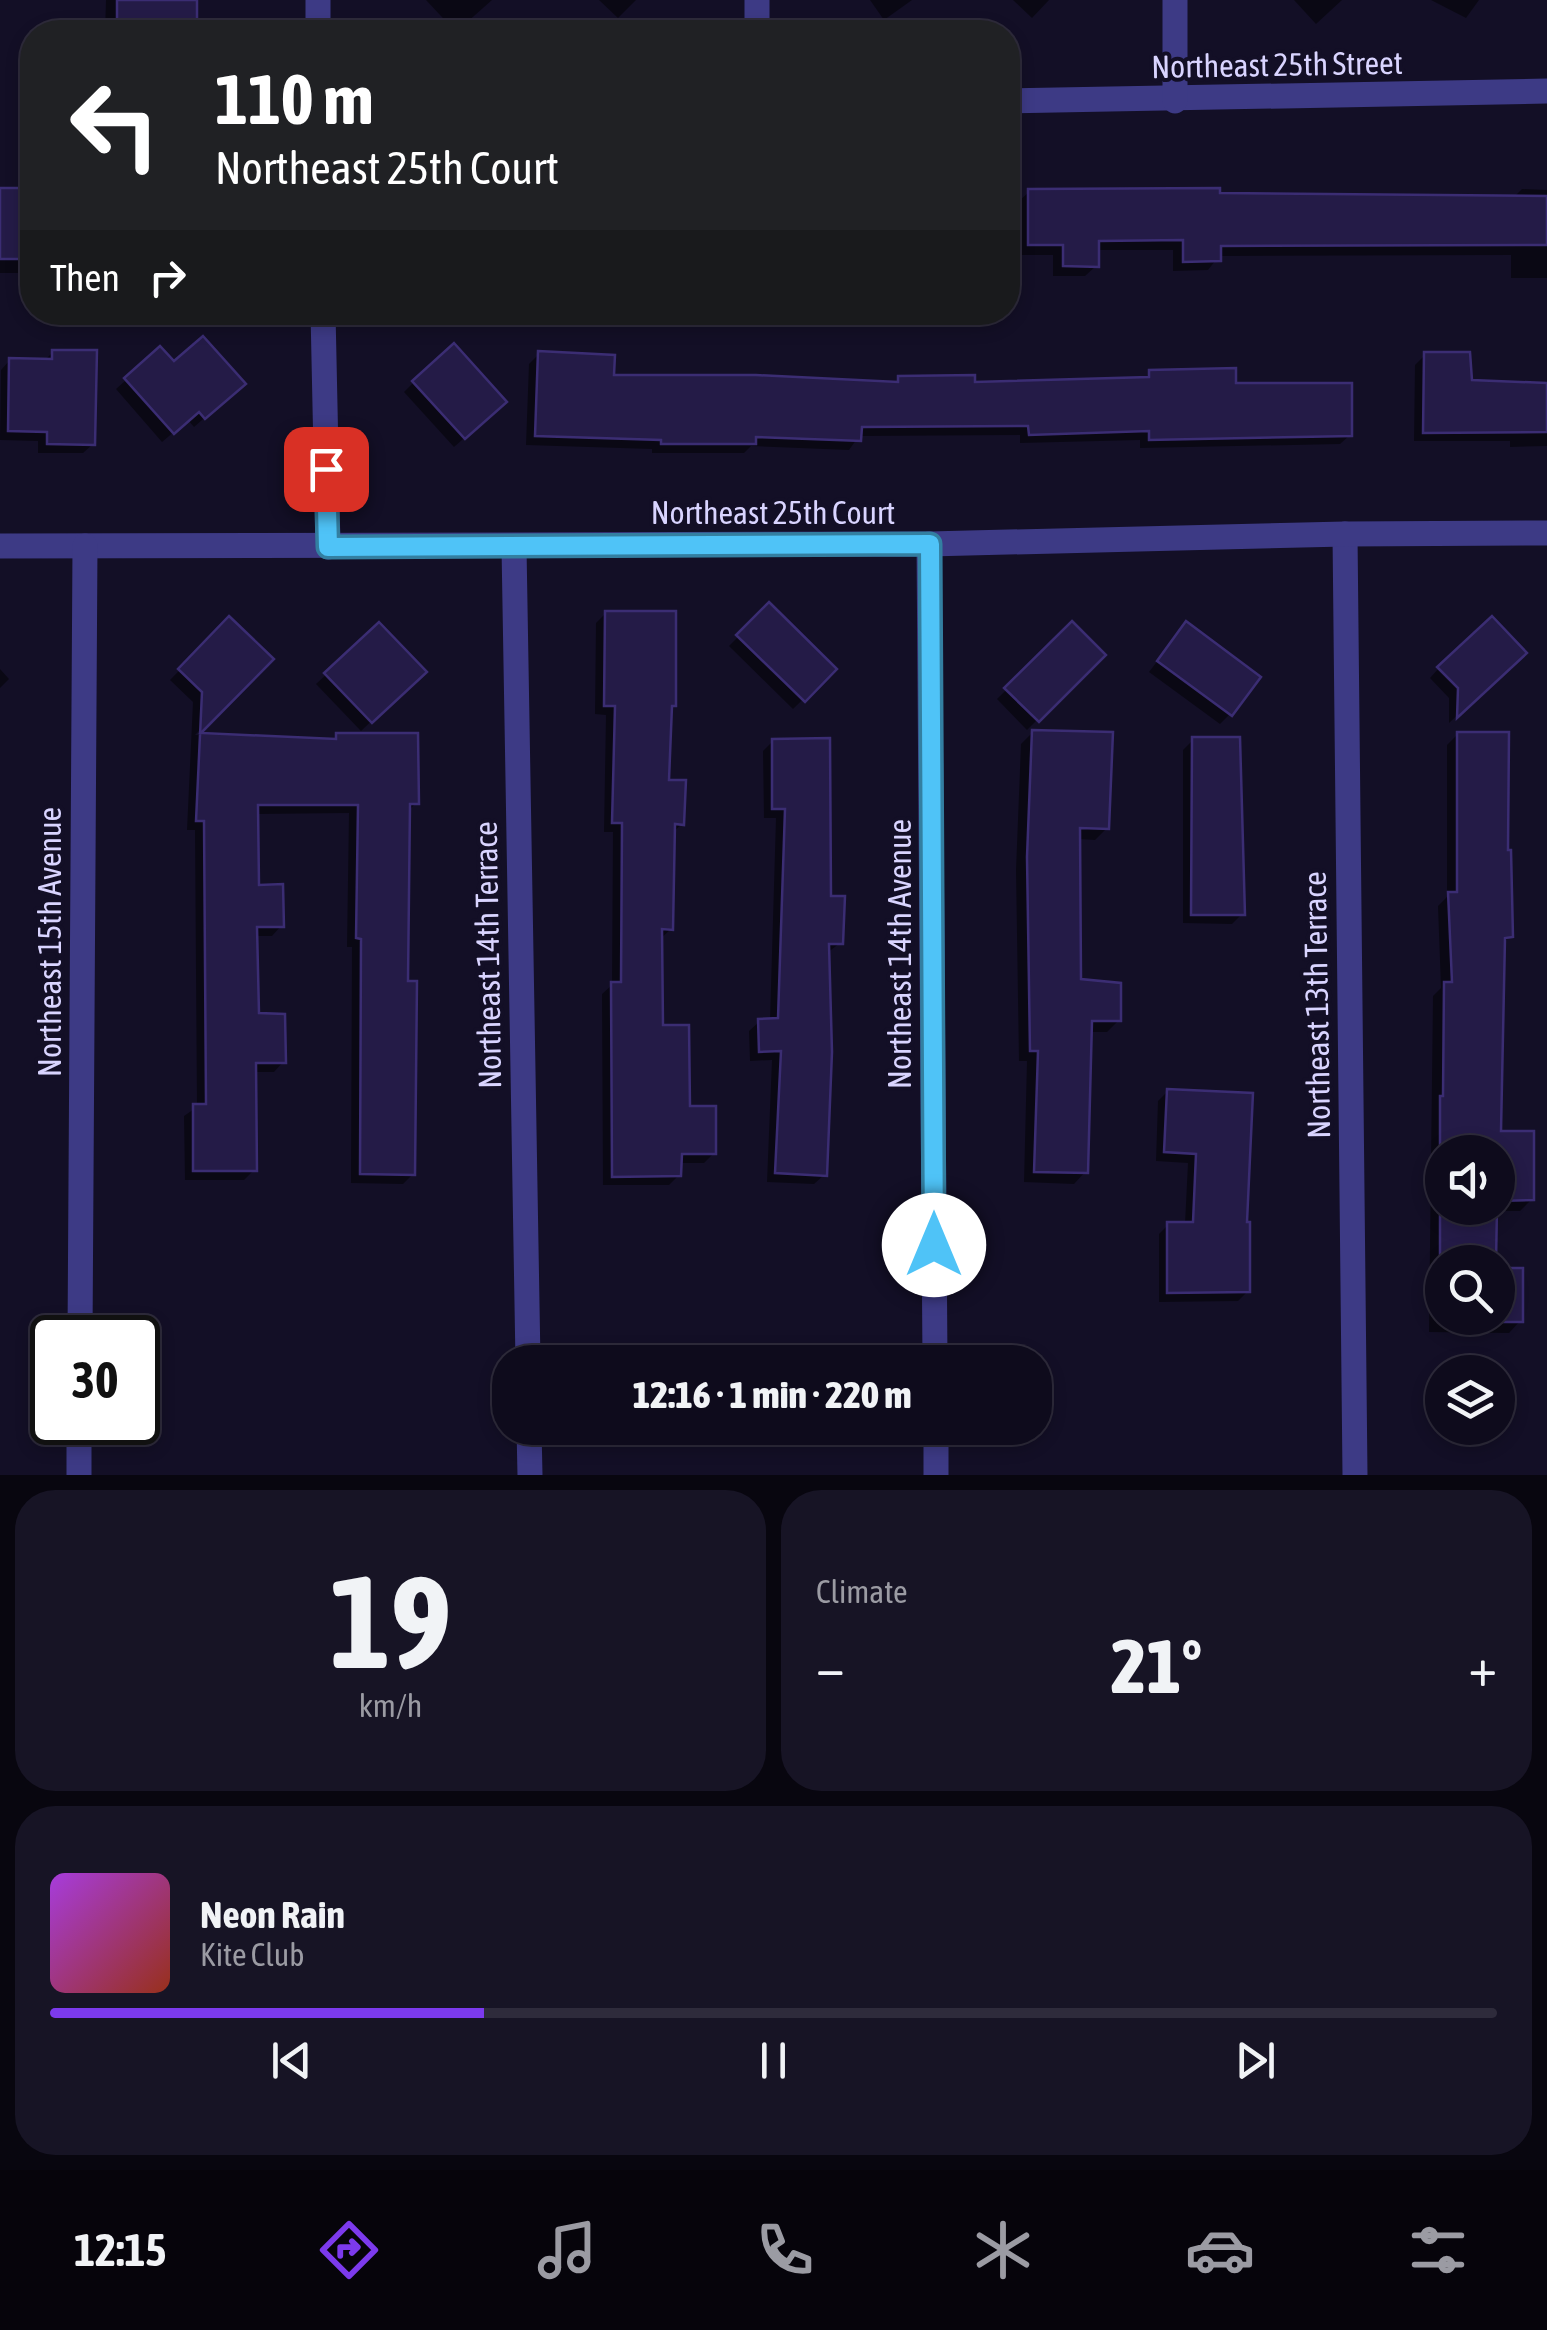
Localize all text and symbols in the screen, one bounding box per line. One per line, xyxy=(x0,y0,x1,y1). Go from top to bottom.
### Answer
street label: Northeast 25th Street xyxy=(1151,44,1403,85)
text: 110 m xyxy=(215,59,374,139)
icon: left xyxy=(50,60,180,190)
text: Northeast 25th Court xyxy=(215,142,559,194)
icon: right xyxy=(140,250,195,305)
text: Then xyxy=(50,256,120,299)
pin xyxy=(284,427,369,512)
icon: arrive xyxy=(299,442,354,497)
street label: Northeast 25th Court xyxy=(651,494,895,531)
street label: Northeast 15th Avenue xyxy=(31,807,68,1077)
street label: Northeast 14th Avenue xyxy=(881,819,918,1089)
street label: Northeast 14th Terrace xyxy=(467,821,508,1089)
street label: Northeast 13th Terrace xyxy=(1296,871,1337,1139)
map controls xyxy=(1425,1135,1515,1445)
button: sound xyxy=(1425,1135,1515,1225)
position arrow xyxy=(882,1193,986,1297)
button: search xyxy=(1425,1245,1515,1335)
speed limit sign: 30 xyxy=(30,1315,160,1445)
button: layers xyxy=(1425,1355,1515,1445)
text: 12:16 · 1 min · 220 m xyxy=(632,1373,912,1416)
text: 19 xyxy=(329,1547,452,1696)
text: Climate xyxy=(816,1573,908,1610)
text: 21° xyxy=(1111,1623,1202,1709)
text: − xyxy=(816,1635,845,1698)
text: + xyxy=(1468,1635,1497,1698)
text: km/h xyxy=(359,1687,422,1724)
text: Neon Rain xyxy=(200,1893,345,1936)
text: Kite Club xyxy=(200,1936,304,1973)
icon: previous xyxy=(264,2033,319,2088)
icon: pause xyxy=(746,2033,801,2088)
icon: next xyxy=(1228,2033,1283,2088)
icon: directions xyxy=(314,2215,384,2285)
icon: music xyxy=(532,2215,602,2285)
icon: phone xyxy=(750,2215,820,2285)
icon: climate xyxy=(968,2215,1038,2285)
icon: car xyxy=(1185,2215,1255,2285)
icon: filters xyxy=(1403,2215,1473,2285)
text: 12:15 xyxy=(74,2224,167,2276)

